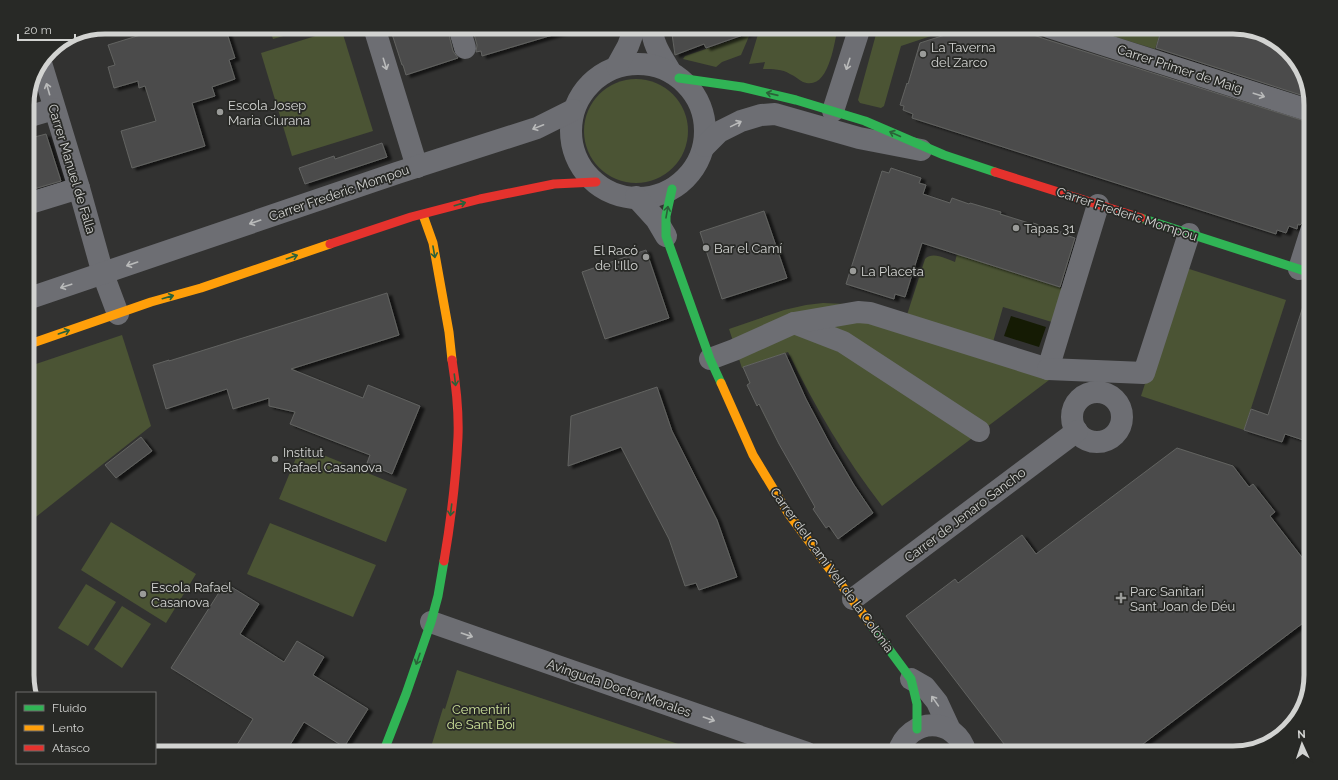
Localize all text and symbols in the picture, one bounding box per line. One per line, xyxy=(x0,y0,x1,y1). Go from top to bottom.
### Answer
scale bar xyxy=(18,16,75,42)
text: 20 m xyxy=(24,23,52,37)
place label: La Taverna del Zarco xyxy=(931,40,996,70)
street label: Carrer Primer de Maig xyxy=(1115,42,1245,96)
marker: La Taverna del Zarco xyxy=(918,49,928,59)
one-way arrow xyxy=(844,57,851,70)
one-way arrow xyxy=(382,58,389,71)
one-way arrow xyxy=(44,83,51,96)
one-way arrow xyxy=(765,89,778,97)
one-way arrow xyxy=(1253,92,1266,99)
place label: Escola Josep Maria Ciurana xyxy=(228,98,310,128)
street label: Carrer Manuel de Falla xyxy=(45,102,99,236)
marker: Escola Josep Maria Ciurana xyxy=(215,107,225,117)
one-way arrow xyxy=(729,119,741,127)
one-way arrow xyxy=(532,124,544,131)
one-way arrow xyxy=(890,129,902,137)
street label: Carrer Frederic Mompou xyxy=(267,162,411,224)
street label: Carrer Frederic Mompou xyxy=(1055,184,1199,244)
one-way arrow xyxy=(454,200,467,207)
one-way arrow xyxy=(663,206,671,219)
one-way arrow xyxy=(250,218,262,226)
place label: Tapas 31 xyxy=(1024,221,1075,236)
marker: Tapas 31 xyxy=(1011,223,1021,233)
place label: Bar el Camí xyxy=(714,241,782,256)
place label: El Racó de l'Illo xyxy=(593,243,638,273)
marker: Bar el Camí xyxy=(701,243,711,253)
one-way arrow xyxy=(431,245,439,258)
marker: El Racó de l'Illo xyxy=(641,252,651,262)
one-way arrow xyxy=(285,253,298,260)
one-way arrow xyxy=(127,260,139,268)
place label: La Placeta xyxy=(861,264,924,279)
marker: La Placeta xyxy=(848,266,858,276)
one-way arrow xyxy=(60,283,73,290)
one-way arrow xyxy=(162,293,175,300)
one-way arrow xyxy=(57,328,70,335)
one-way arrow xyxy=(451,373,459,386)
place label: Institut Rafael Casanova xyxy=(283,445,382,475)
marker: Institut Rafael Casanova xyxy=(270,454,280,464)
street label: Carrer de Jenaro Sancho xyxy=(902,464,1029,565)
street label: Carrer del Camí Vell de la Colònia xyxy=(767,485,897,655)
one-way arrow xyxy=(447,503,455,516)
place label: Escola Rafael Casanova xyxy=(151,580,232,610)
place label: Parc Sanitari Sant Joan de Déu xyxy=(1130,584,1235,614)
marker: Escola Rafael Casanova xyxy=(138,589,148,599)
marker: Parc Sanitari Sant Joan de Déu xyxy=(1115,592,1127,604)
one-way arrow xyxy=(461,632,474,639)
one-way arrow xyxy=(414,652,421,665)
street label: Avinguda Doctor Morales xyxy=(545,656,693,720)
legend xyxy=(16,692,156,764)
one-way arrow xyxy=(931,695,939,706)
text: Fluido xyxy=(52,701,87,715)
park label: Cementiri de Sant Boi xyxy=(447,702,515,732)
one-way arrow xyxy=(703,716,715,724)
text: Lento xyxy=(52,721,84,735)
north arrow xyxy=(1282,724,1322,764)
text: N xyxy=(1297,728,1306,741)
text: Atasco xyxy=(52,741,90,755)

